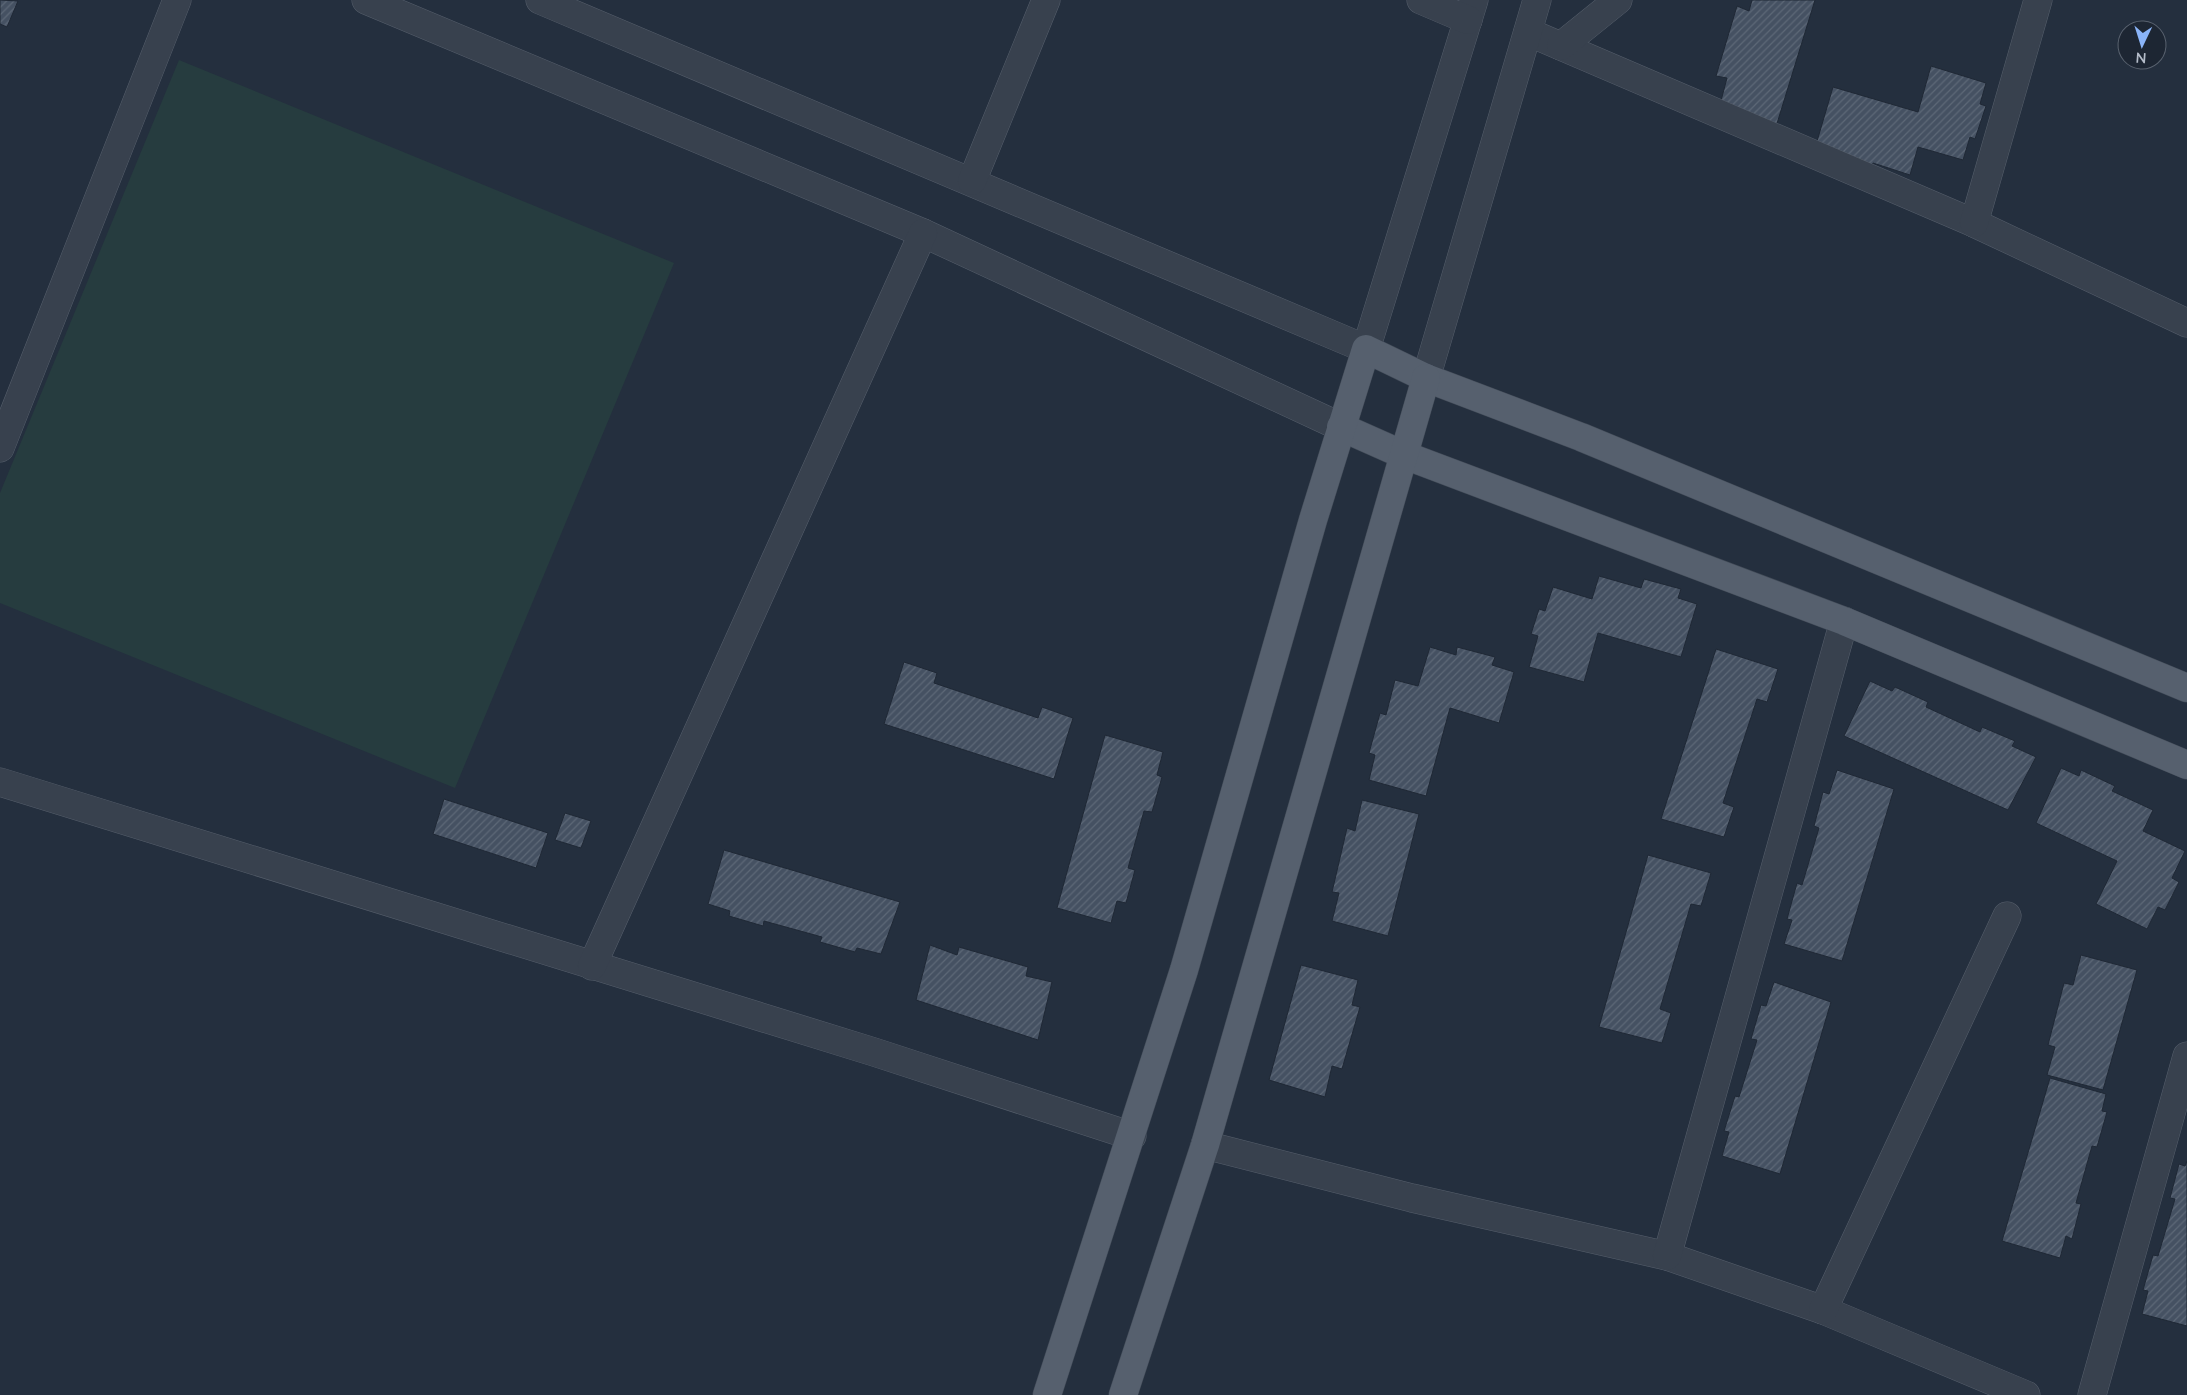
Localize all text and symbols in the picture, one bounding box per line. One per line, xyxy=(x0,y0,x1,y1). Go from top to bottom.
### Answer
north arrow xyxy=(2117,20,2167,70)
text: N xyxy=(2135,50,2147,67)

